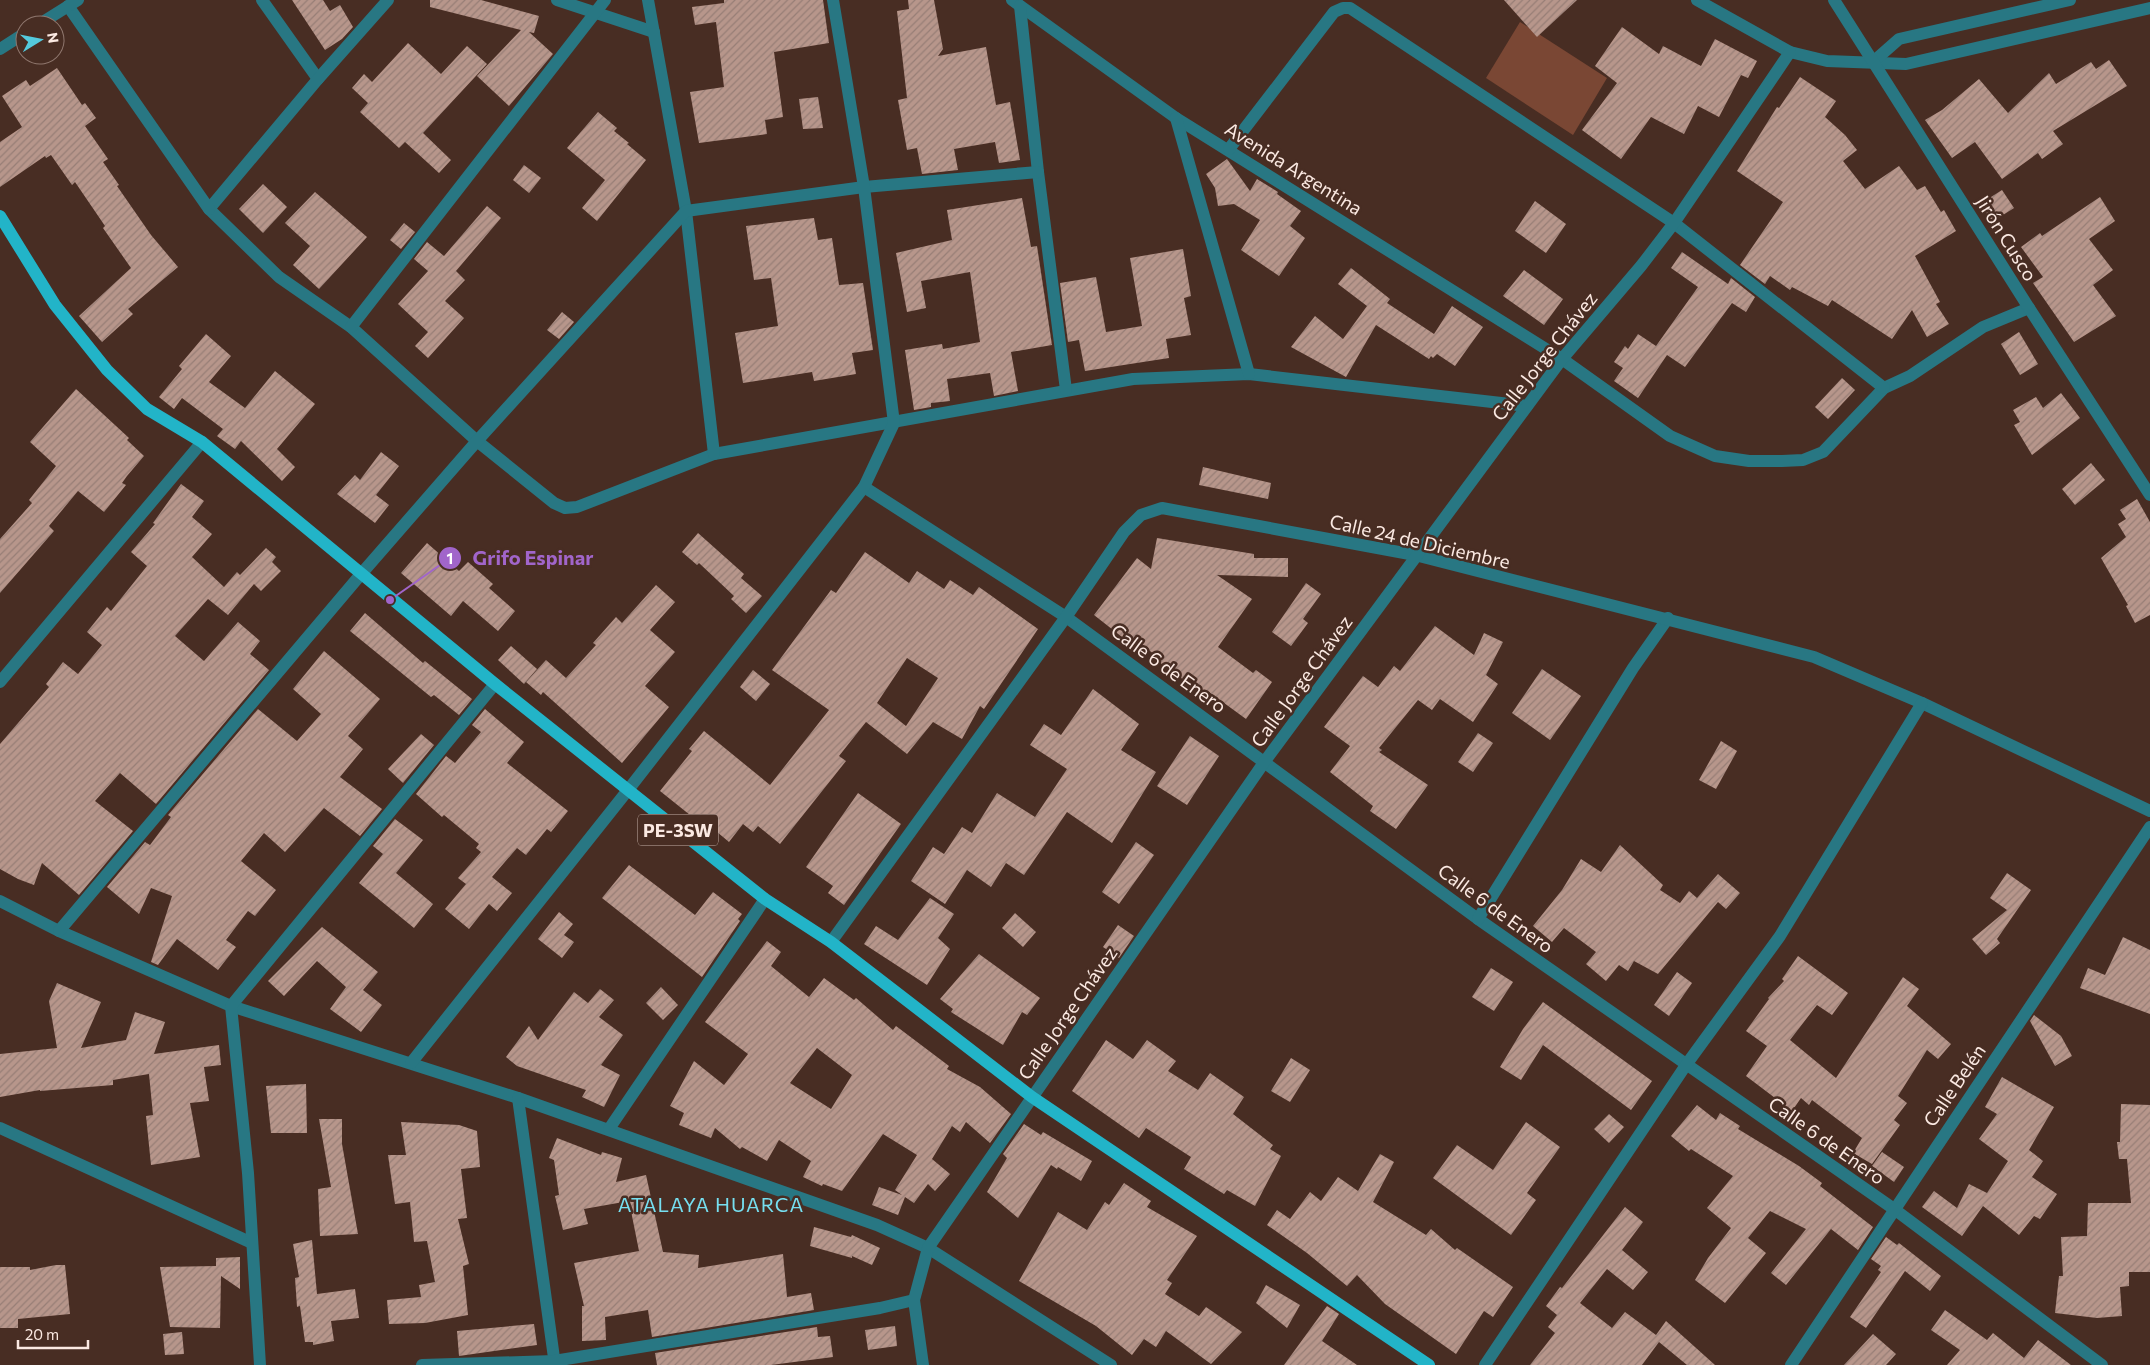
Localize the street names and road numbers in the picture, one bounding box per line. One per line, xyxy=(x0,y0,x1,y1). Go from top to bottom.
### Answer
street label: Avenida Argentina xyxy=(1221,117,1367,219)
street label: Jirón Cusco xyxy=(1972,191,2042,285)
street label: Calle Jorge Chávez xyxy=(1487,287,1601,425)
street label: Calle 24 de Diciembre xyxy=(1328,509,1512,573)
street label: Calle Jorge Chávez xyxy=(1246,611,1356,751)
street label: Calle 6 de Enero xyxy=(1107,618,1231,718)
road number: PE-3SW xyxy=(638,814,718,846)
street label: Calle 6 de Enero xyxy=(1434,858,1558,958)
street label: Calle Jorge Chávez xyxy=(1013,942,1121,1084)
street label: Calle Belén xyxy=(1918,1039,1990,1131)
street label: Calle 6 de Enero xyxy=(1764,1091,1890,1189)

